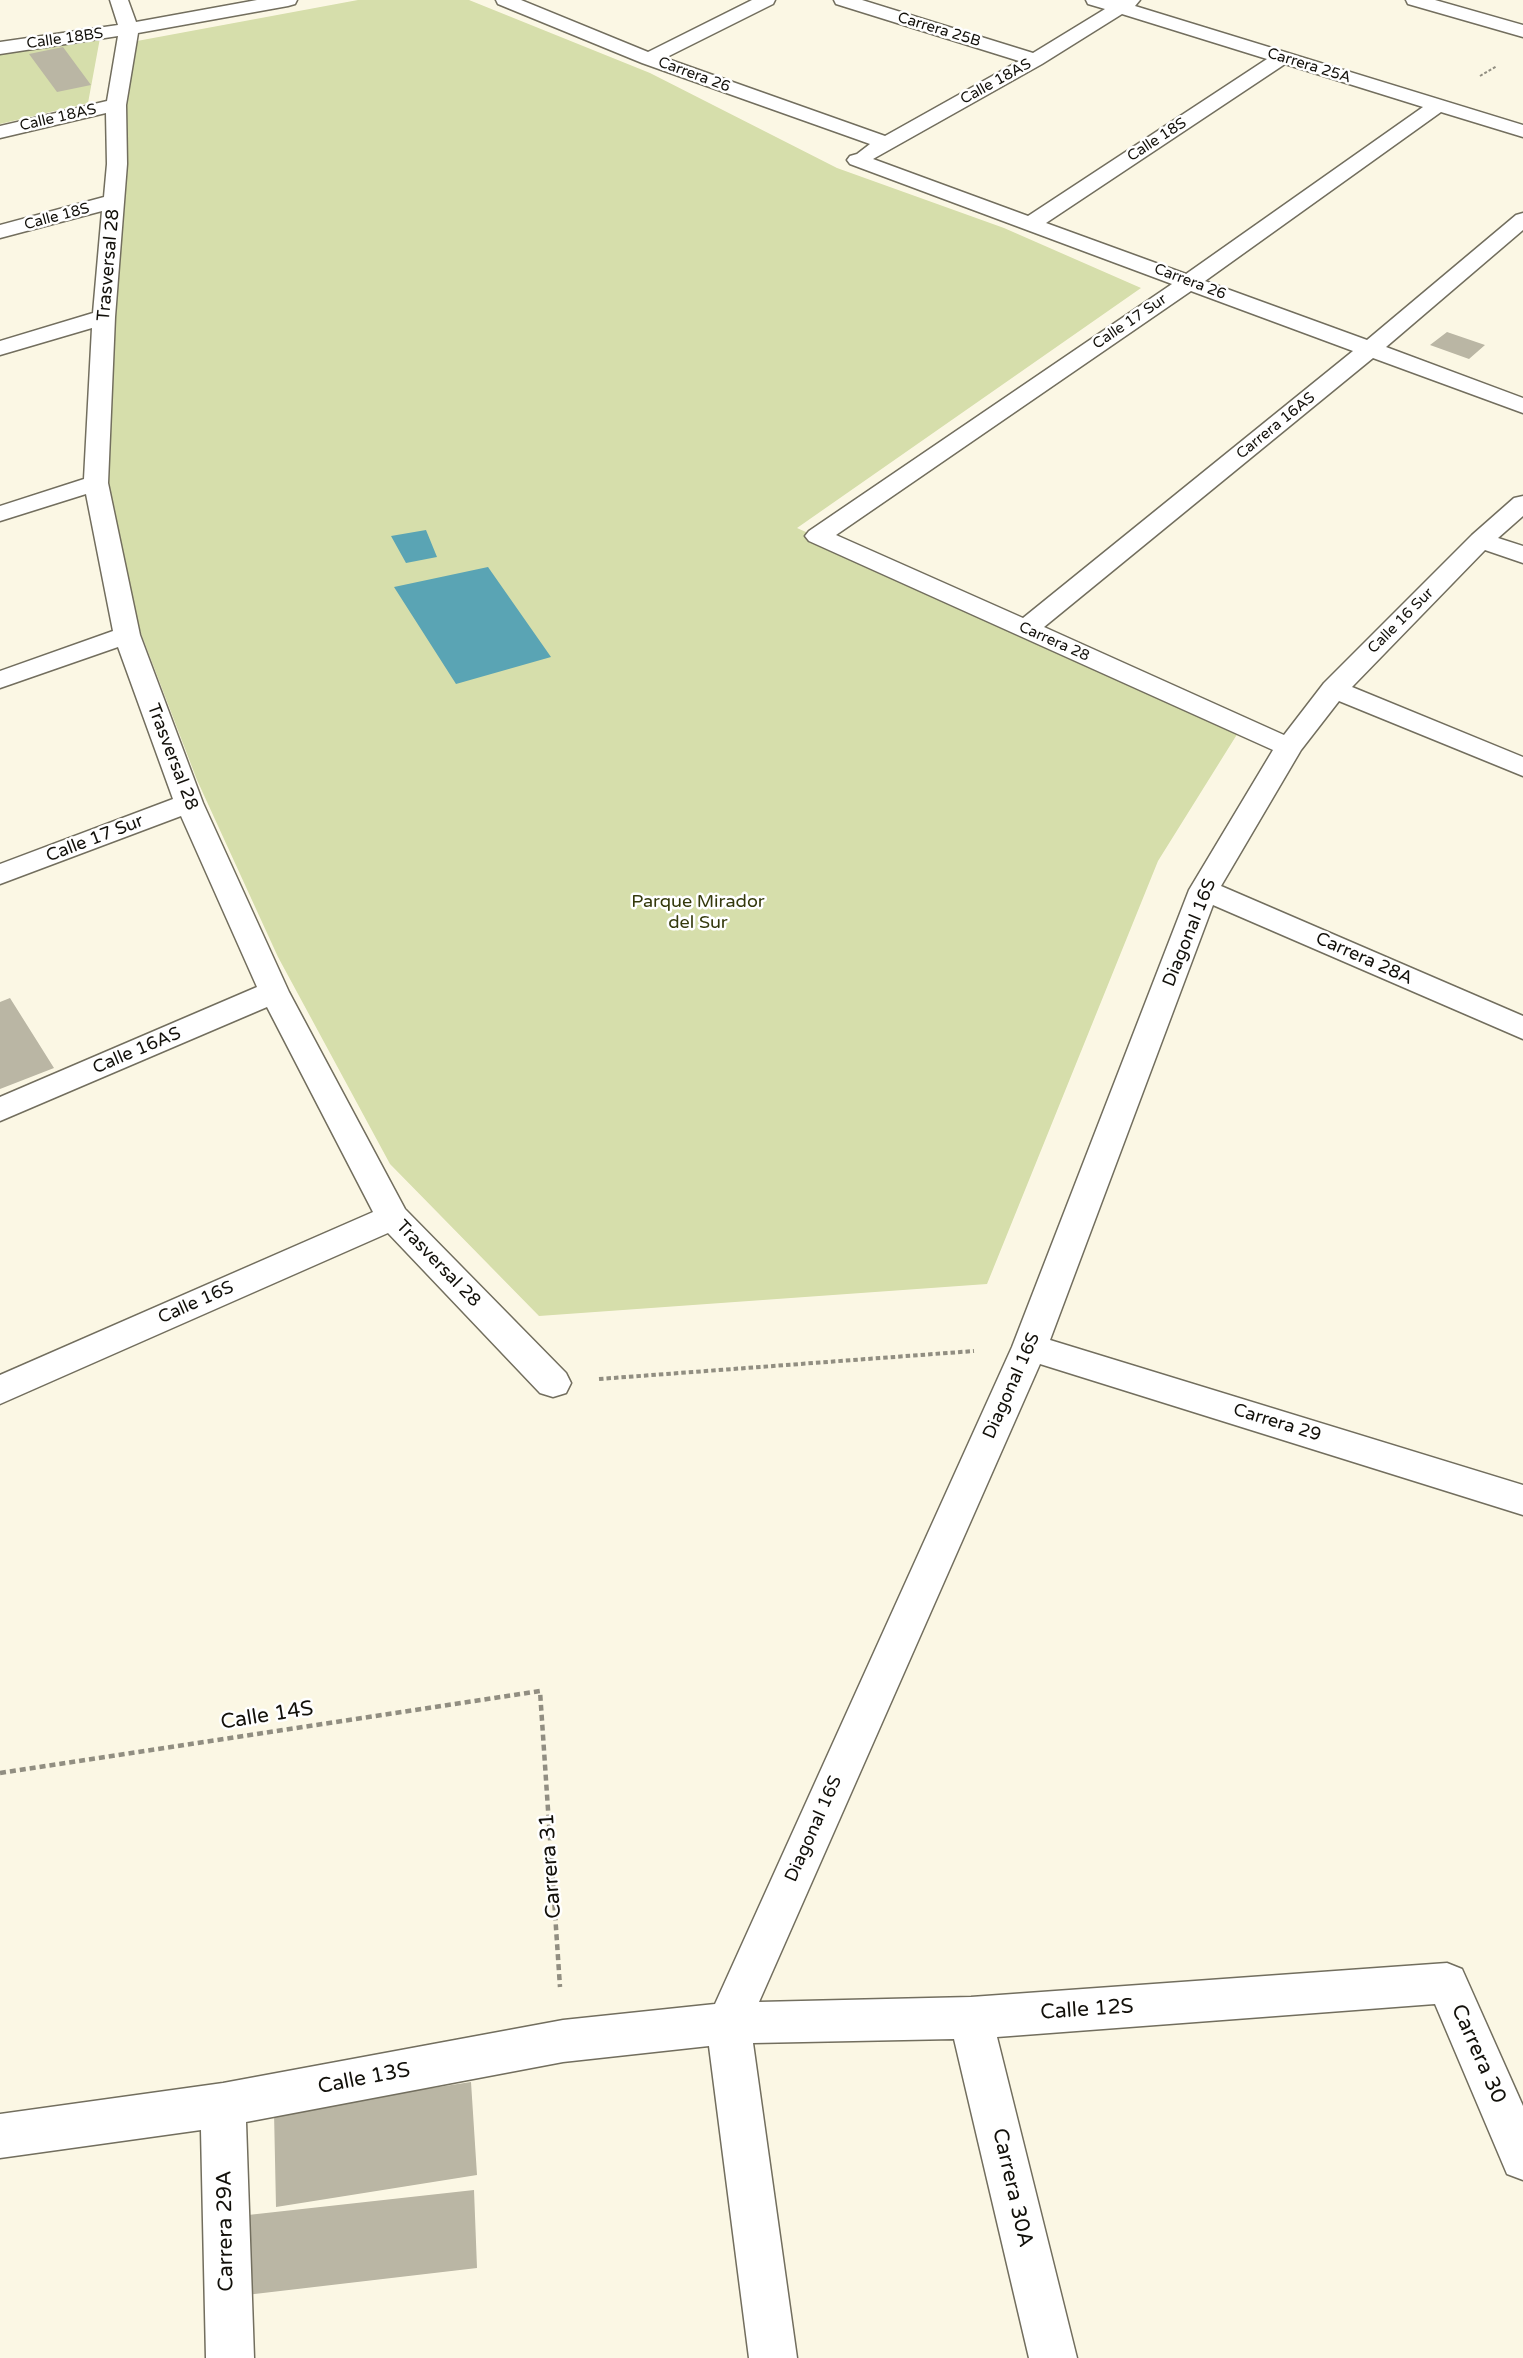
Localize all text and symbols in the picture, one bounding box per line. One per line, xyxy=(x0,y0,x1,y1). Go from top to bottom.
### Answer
street label: Carrera 25B xyxy=(895,9,983,51)
street label: Calle 18BS xyxy=(26,25,104,53)
street label: Carrera 25A xyxy=(1265,45,1353,87)
street label: Carrera 26 xyxy=(655,54,733,96)
street label: Calle 18AS xyxy=(958,55,1034,109)
street label: Calle 18AS xyxy=(18,100,98,136)
street label: Calle 18S xyxy=(1124,114,1190,166)
street label: Calle 18S xyxy=(22,200,92,234)
street label: Trasversal 28 xyxy=(93,208,125,322)
street label: Carrera 26 xyxy=(1152,260,1228,304)
street label: Calle 17 Sur xyxy=(1090,291,1170,353)
street label: Carrera 16AS xyxy=(1233,389,1319,463)
street label: Calle 16 Sur xyxy=(1364,584,1438,658)
street label: Carrera 28 xyxy=(1016,618,1092,666)
street label: Trasversal 28 xyxy=(142,701,202,813)
street label: Calle 17 Sur xyxy=(43,811,147,867)
street label: Diagonal 16S xyxy=(1159,876,1221,990)
park label: Parque Mirador del Sur xyxy=(631,891,765,934)
street label: Carrera 28A xyxy=(1312,928,1416,990)
street label: Calle 16AS xyxy=(90,1023,184,1079)
street label: Trasversal 28 xyxy=(391,1216,485,1312)
street label: Calle 16S xyxy=(155,1277,237,1329)
street label: Diagonal 16S xyxy=(979,1329,1045,1443)
street label: Carrera 29 xyxy=(1231,1399,1323,1447)
street label: Calle 14S xyxy=(219,1696,315,1736)
street label: Diagonal 16S xyxy=(781,1772,847,1886)
street label: Carrera 31 xyxy=(535,1812,567,1920)
street label: Calle 12S xyxy=(1039,1994,1135,2026)
street label: Carrera 30 xyxy=(1445,2001,1511,2107)
street label: Calle 13S xyxy=(316,2058,412,2100)
street label: Carrera 30A xyxy=(986,2126,1038,2250)
street label: Carrera 29A xyxy=(212,2170,240,2292)

